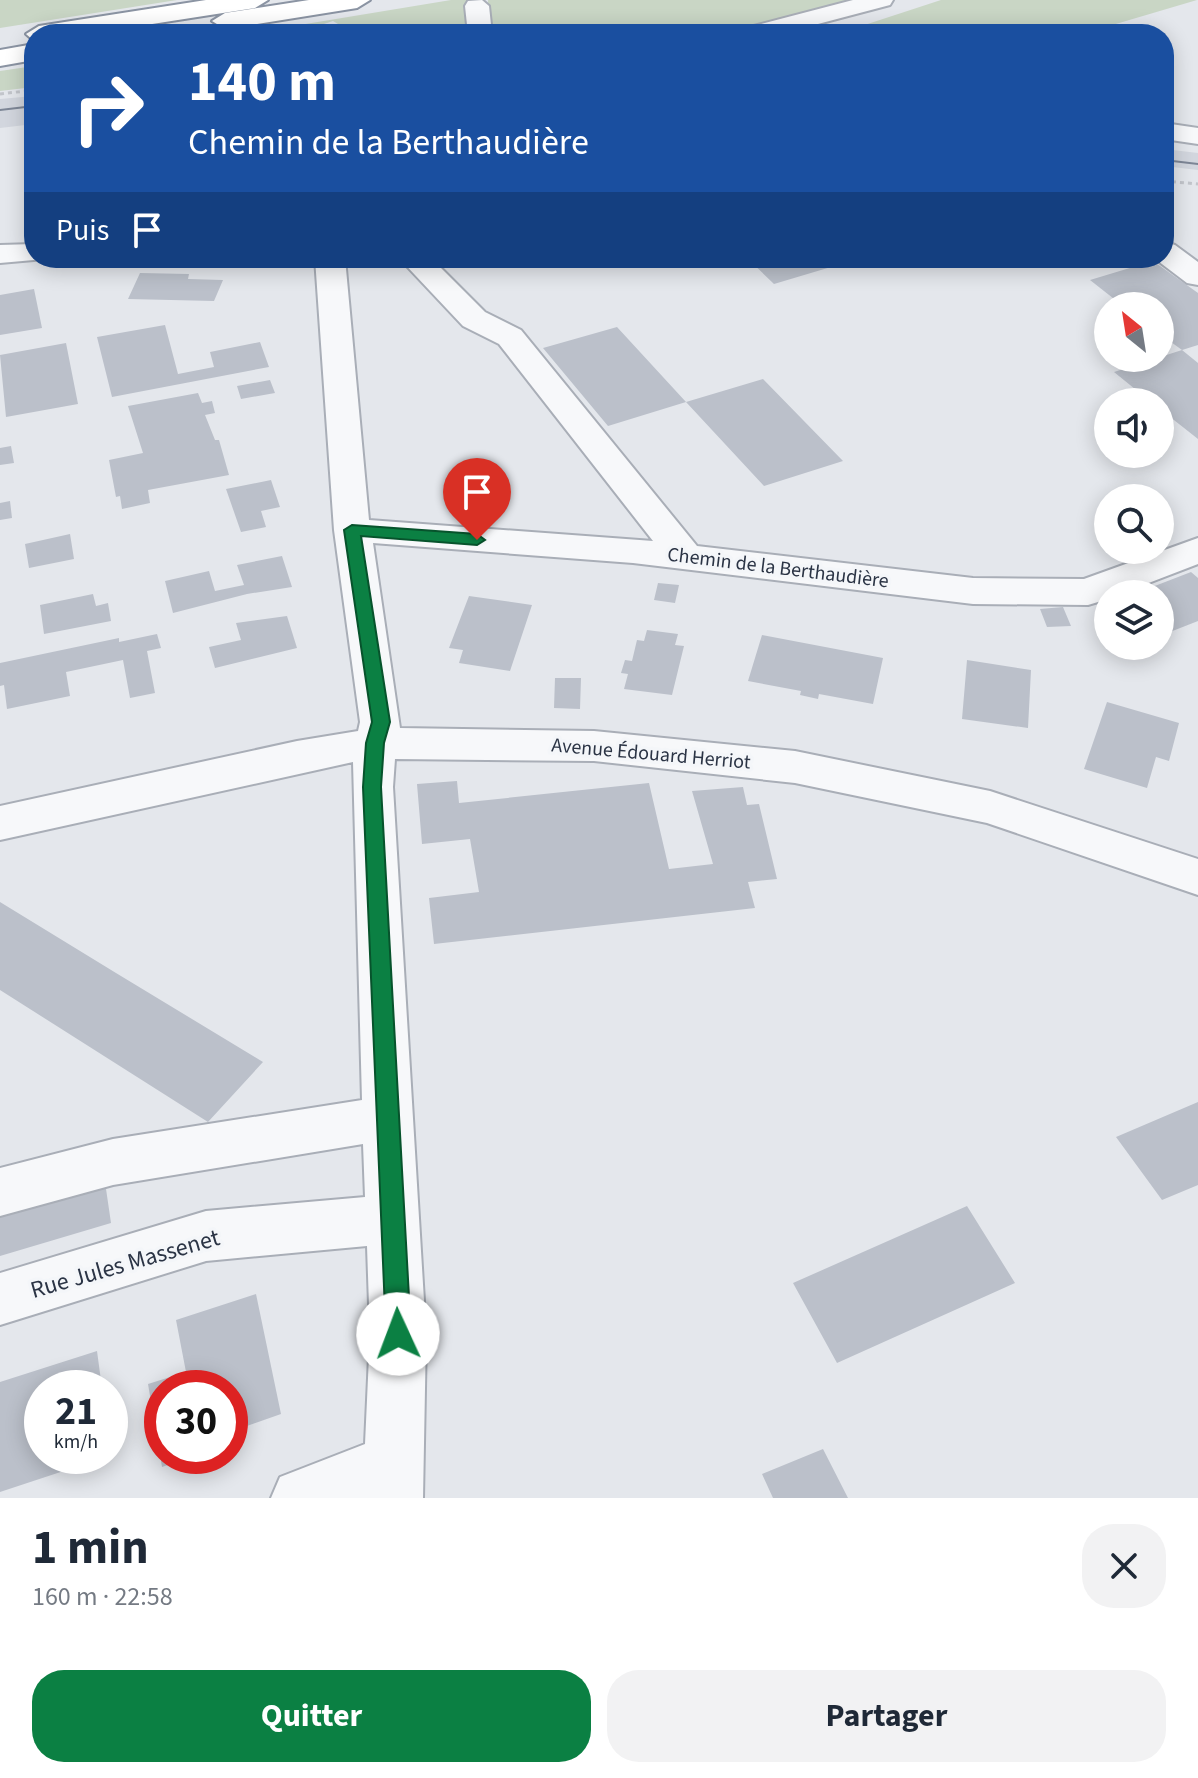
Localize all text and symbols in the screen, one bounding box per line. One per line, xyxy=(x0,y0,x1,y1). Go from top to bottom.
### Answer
text: 140 m xyxy=(188,43,336,122)
icon: right xyxy=(56,56,160,160)
text: Chemin de la Berthaudière xyxy=(188,117,589,168)
icon: arrive xyxy=(125,208,169,252)
text: Puis xyxy=(56,209,109,252)
north arrow xyxy=(1094,292,1174,372)
map controls xyxy=(1094,292,1174,660)
button: sound xyxy=(1094,388,1174,468)
pin xyxy=(443,458,511,540)
icon: arrive xyxy=(455,470,499,514)
button: search xyxy=(1094,484,1174,564)
street label: Chemin de la Berthaudière xyxy=(666,541,890,595)
button: layers xyxy=(1094,580,1174,660)
street label: Avenue Édouard Herriot xyxy=(550,731,752,777)
street label: Rue Jules Massenet xyxy=(26,1220,224,1308)
position arrow xyxy=(356,1292,440,1376)
speed limit sign: 30 xyxy=(144,1370,248,1474)
text: 21 xyxy=(55,1383,97,1440)
text: km/h xyxy=(54,1428,98,1456)
text: 1 min xyxy=(32,1514,149,1582)
button: close xyxy=(1082,1524,1166,1608)
text: 160 m · 22:58 xyxy=(32,1578,173,1615)
button: Quitter xyxy=(32,1670,591,1762)
button: Partager xyxy=(607,1670,1166,1762)

